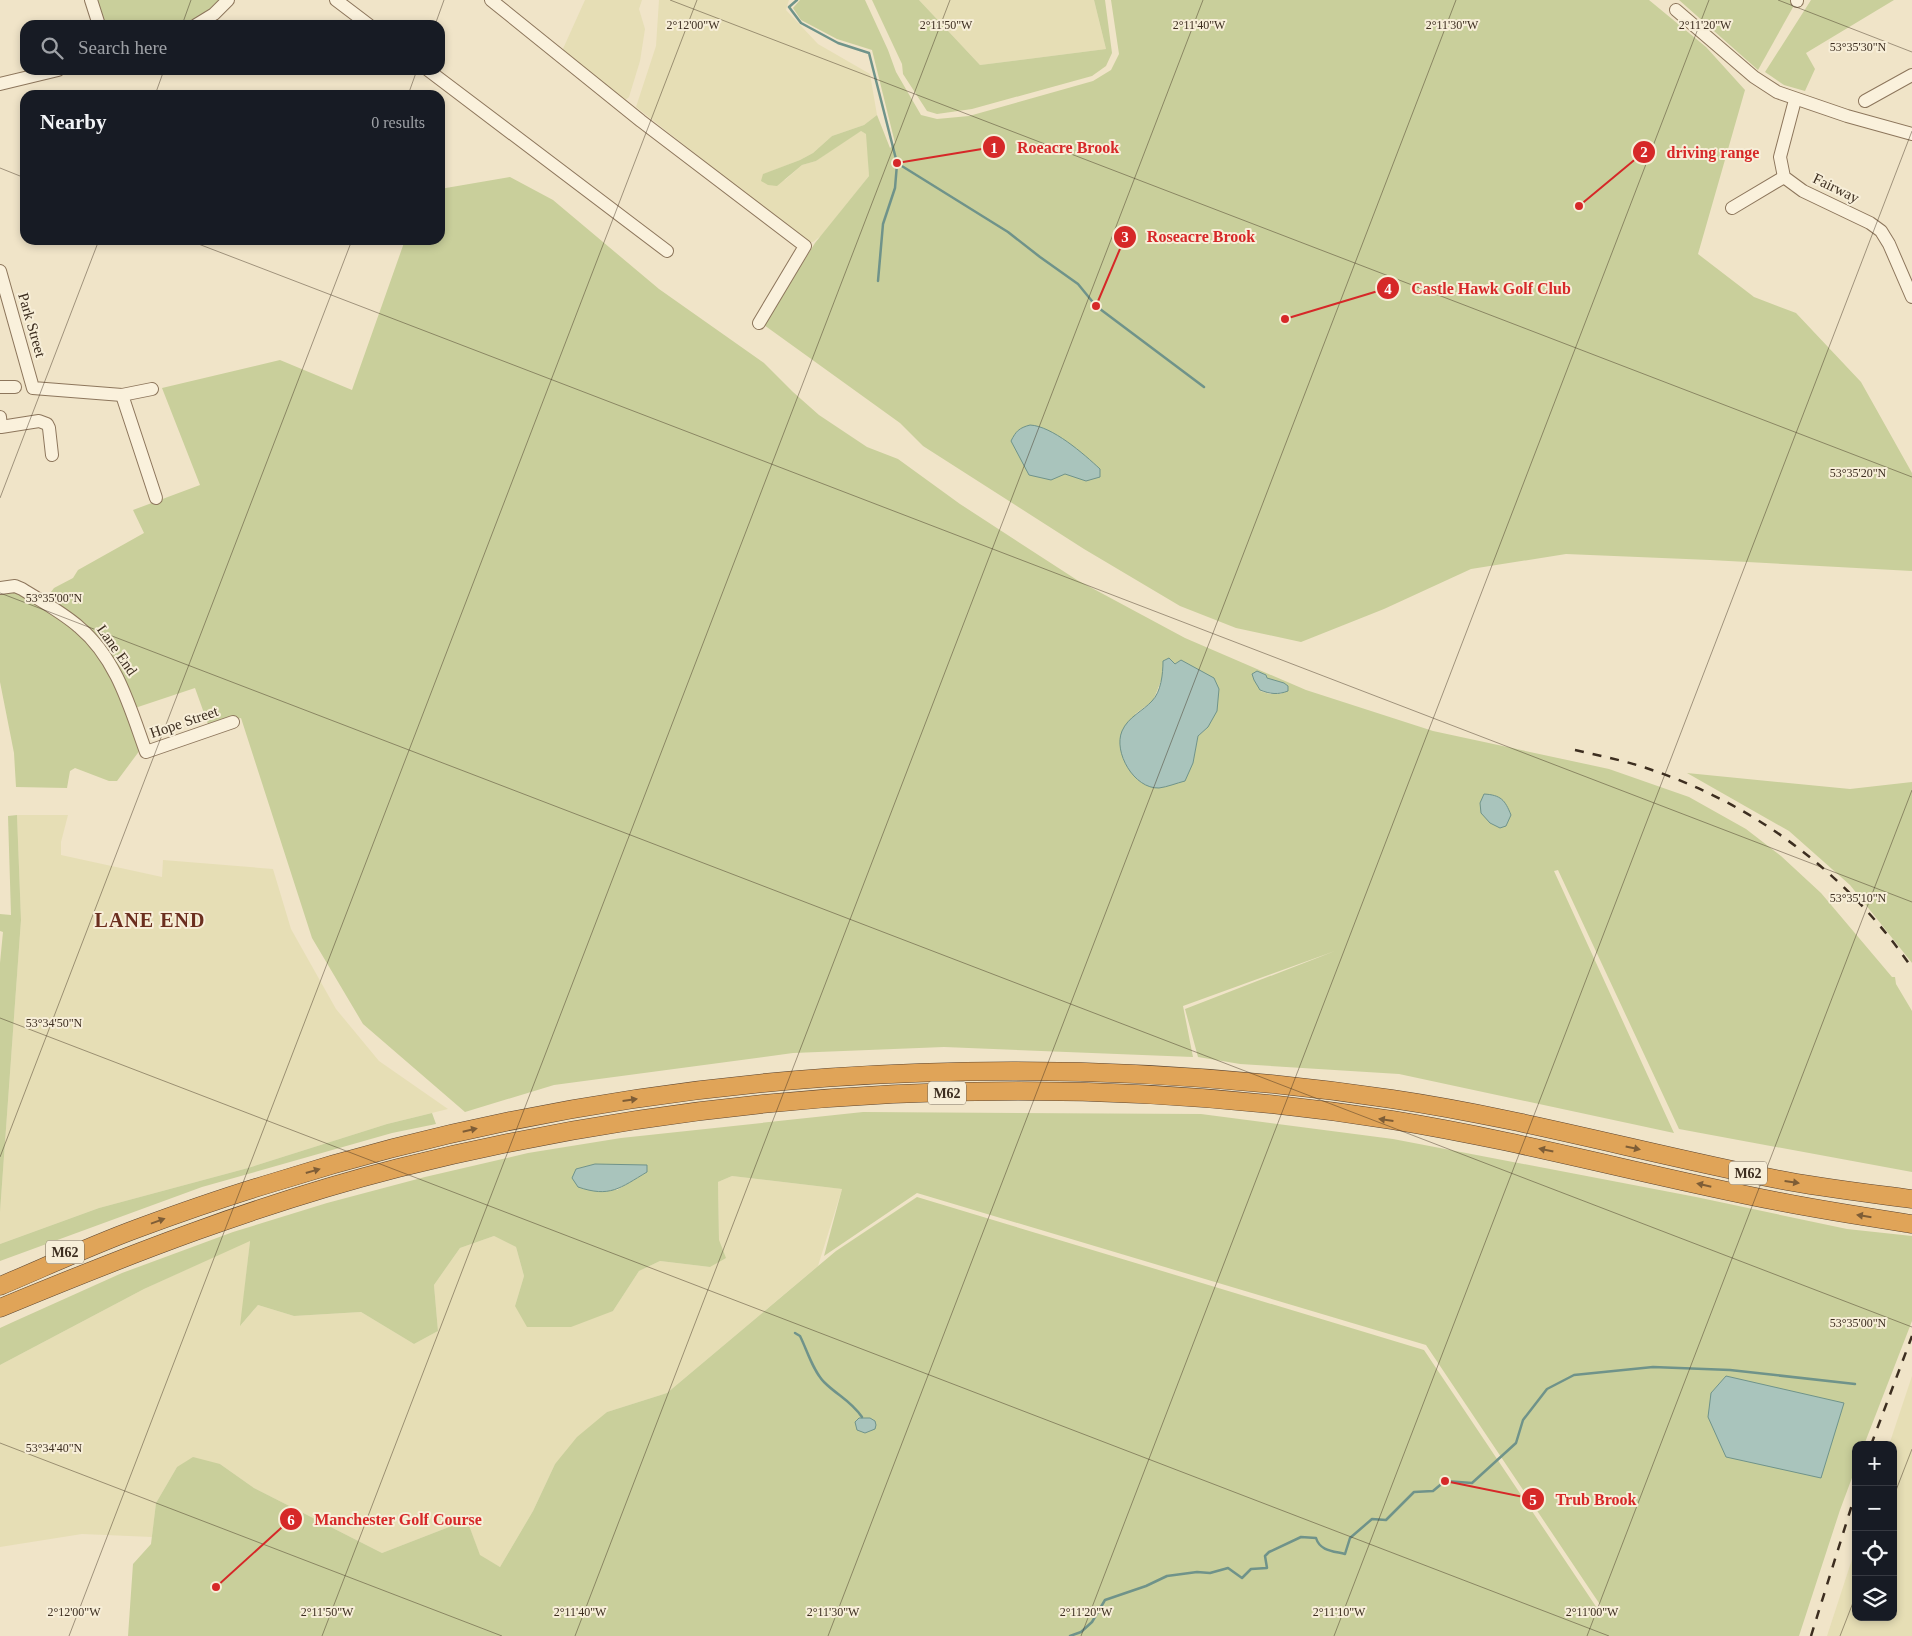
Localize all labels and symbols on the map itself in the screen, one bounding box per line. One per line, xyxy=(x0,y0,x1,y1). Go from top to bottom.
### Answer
text: 2°12'00"W xyxy=(666,18,720,32)
text: 2°11'50"W xyxy=(920,18,973,32)
text: 2°11'40"W xyxy=(1173,18,1226,32)
text: 2°11'30"W xyxy=(1426,18,1479,32)
text: 2°11'20"W xyxy=(1679,18,1732,32)
text: 53°35'30"N xyxy=(1830,40,1887,54)
callout: Roeacre Brook xyxy=(982,132,1129,163)
callout: driving range xyxy=(1631,137,1769,168)
text: Roeacre Brook xyxy=(1017,139,1119,156)
text: 1 xyxy=(990,140,998,156)
text: 2 xyxy=(1640,144,1648,160)
text: driving range xyxy=(1667,144,1759,162)
street label: Fairway xyxy=(1810,170,1862,206)
callout: Roseacre Brook xyxy=(1112,221,1265,252)
text: Roseacre Brook xyxy=(1147,228,1255,245)
text: 3 xyxy=(1121,229,1129,245)
callout: Castle Hawk Golf Club xyxy=(1376,273,1580,304)
text: Castle Hawk Golf Club xyxy=(1411,280,1571,297)
text: 4 xyxy=(1384,281,1392,297)
street label: Park Street xyxy=(15,291,49,360)
text: 53°35'20"N xyxy=(1830,466,1887,480)
text: 53°35'00"N xyxy=(26,591,83,605)
street label: Lane End xyxy=(94,622,140,679)
street label: Hope Street xyxy=(148,703,221,741)
text: 53°35'10"N xyxy=(1830,891,1887,905)
district label: LANE END xyxy=(95,909,205,931)
text: 53°34'50"N xyxy=(26,1016,83,1030)
road number: M62 xyxy=(928,1082,966,1104)
one-way arrow xyxy=(622,1096,638,1104)
one-way arrow xyxy=(1378,1115,1394,1123)
one-way arrow xyxy=(463,1126,478,1134)
one-way arrow xyxy=(1625,1144,1640,1152)
one-way arrow xyxy=(1538,1146,1553,1154)
road number: M62 xyxy=(1729,1162,1767,1184)
one-way arrow xyxy=(306,1166,321,1174)
one-way arrow xyxy=(1784,1178,1800,1186)
one-way arrow xyxy=(1697,1181,1712,1189)
one-way arrow xyxy=(1856,1212,1872,1220)
one-way arrow xyxy=(151,1217,166,1224)
road number: M62 xyxy=(46,1240,84,1264)
text: 53°35'00"N xyxy=(1830,1316,1887,1330)
text: 53°34'40"N xyxy=(26,1441,83,1455)
callout: Trub Brook xyxy=(1520,1484,1646,1515)
text: Trub Brook xyxy=(1556,1491,1636,1508)
text: 5 xyxy=(1529,1492,1537,1508)
callout: Manchester Golf Course xyxy=(279,1504,492,1535)
text: Manchester Golf Course xyxy=(314,1511,482,1528)
text: 6 xyxy=(287,1512,295,1528)
text: 2°12'00"W xyxy=(47,1605,101,1619)
text: 2°11'50"W xyxy=(301,1605,354,1619)
text: 2°11'40"W xyxy=(554,1605,607,1619)
text: 2°11'30"W xyxy=(807,1605,860,1619)
text: 2°11'20"W xyxy=(1060,1605,1113,1619)
text: 2°11'10"W xyxy=(1313,1605,1366,1619)
text: 2°11'00"W xyxy=(1566,1605,1619,1619)

